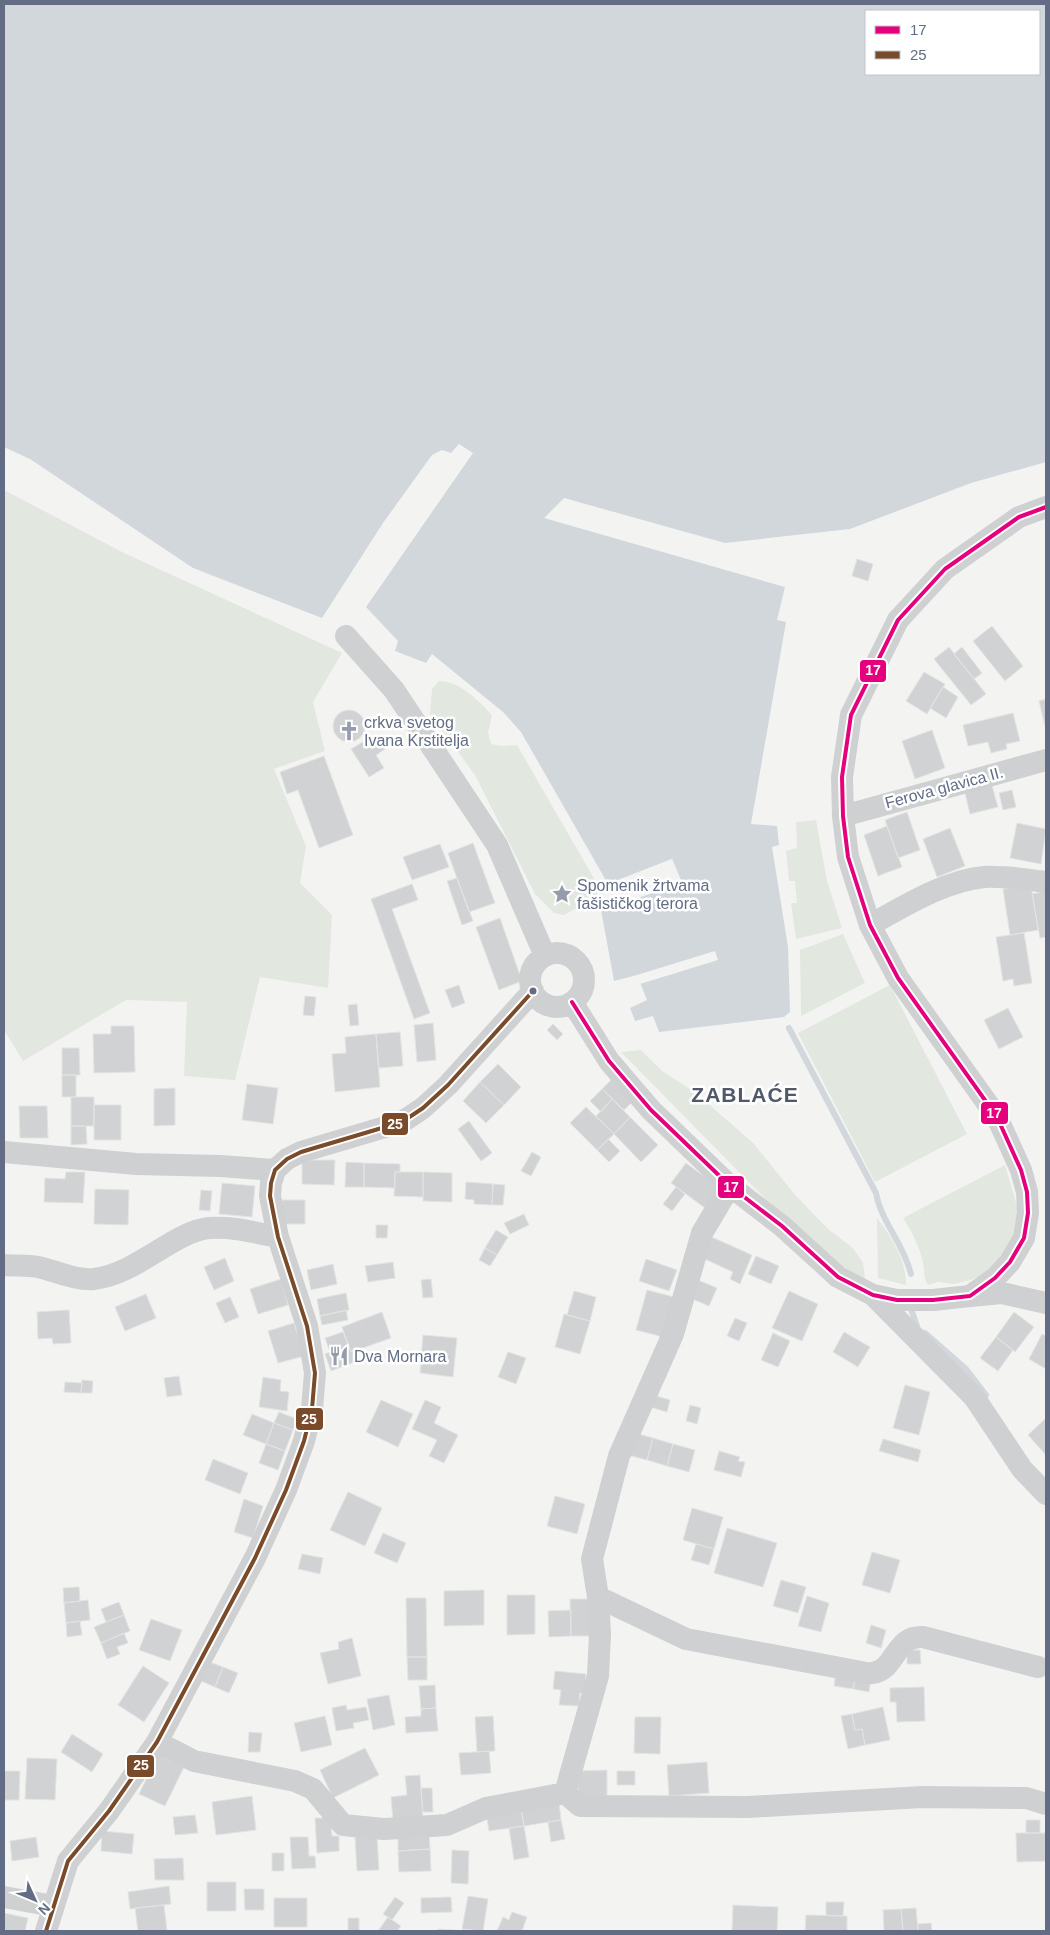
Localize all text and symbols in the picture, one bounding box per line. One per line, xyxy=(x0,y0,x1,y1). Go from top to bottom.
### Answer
legend xyxy=(865,10,1040,75)
text: 17 xyxy=(910,21,927,38)
text: 25 xyxy=(910,46,927,63)
line badge: 17 xyxy=(859,659,887,683)
text: 17 xyxy=(865,662,881,678)
place label: crkva svetog Ivana Krstitelja xyxy=(364,714,469,749)
church icon: crkva svetog Ivana Krstitelja xyxy=(338,720,360,742)
street label: Ferova glavica II. xyxy=(883,764,1005,811)
place label: Spomenik žrtvama fašističkog terora xyxy=(577,877,710,912)
place icon: Spomenik žrtvama fašističkog terora xyxy=(551,883,573,905)
unlabelled marker xyxy=(528,986,538,996)
district label: ZABLAĆE xyxy=(691,1083,799,1106)
line badge: 17 xyxy=(980,1101,1009,1125)
text: 17 xyxy=(986,1105,1002,1121)
line badge: 25 xyxy=(381,1112,409,1136)
text: 25 xyxy=(387,1116,403,1132)
line badge: 17 xyxy=(717,1175,745,1199)
text: 17 xyxy=(723,1179,739,1195)
restaurant icon: Dva Mornara xyxy=(328,1345,350,1367)
place label: Dva Mornara xyxy=(354,1348,447,1365)
line badge: 25 xyxy=(295,1407,324,1431)
text: 25 xyxy=(301,1411,317,1427)
line badge: 25 xyxy=(126,1754,155,1778)
text: 25 xyxy=(133,1757,149,1773)
north arrow xyxy=(10,1875,60,1925)
text: N xyxy=(35,1900,54,1918)

